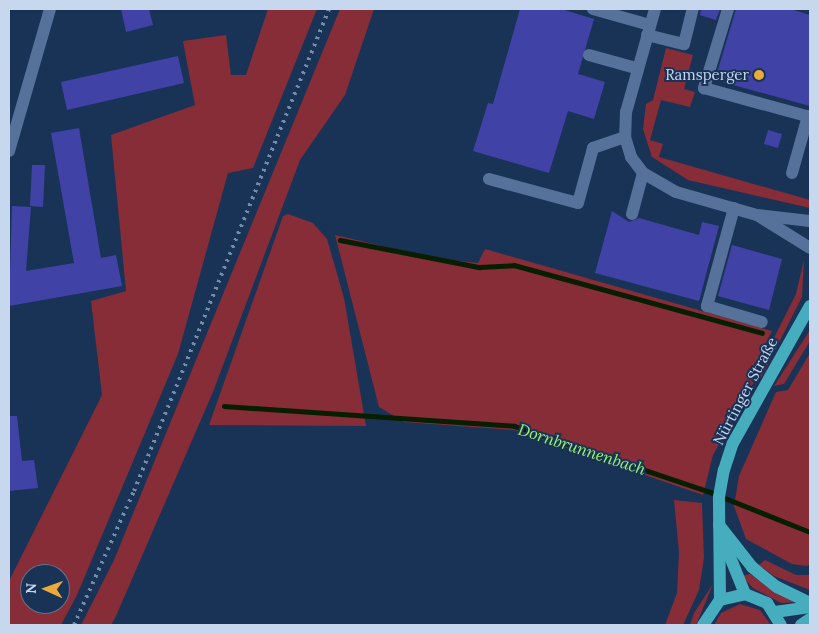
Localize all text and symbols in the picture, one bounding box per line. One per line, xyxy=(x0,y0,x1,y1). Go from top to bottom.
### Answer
place label: Ramsperger xyxy=(665,66,749,84)
marker: Ramsperger xyxy=(753,69,765,81)
street label: Nürtinger Straße xyxy=(709,334,781,448)
water label: Dornbrunnenbach xyxy=(516,419,648,479)
north arrow xyxy=(20,564,70,614)
text: N xyxy=(22,583,40,594)

